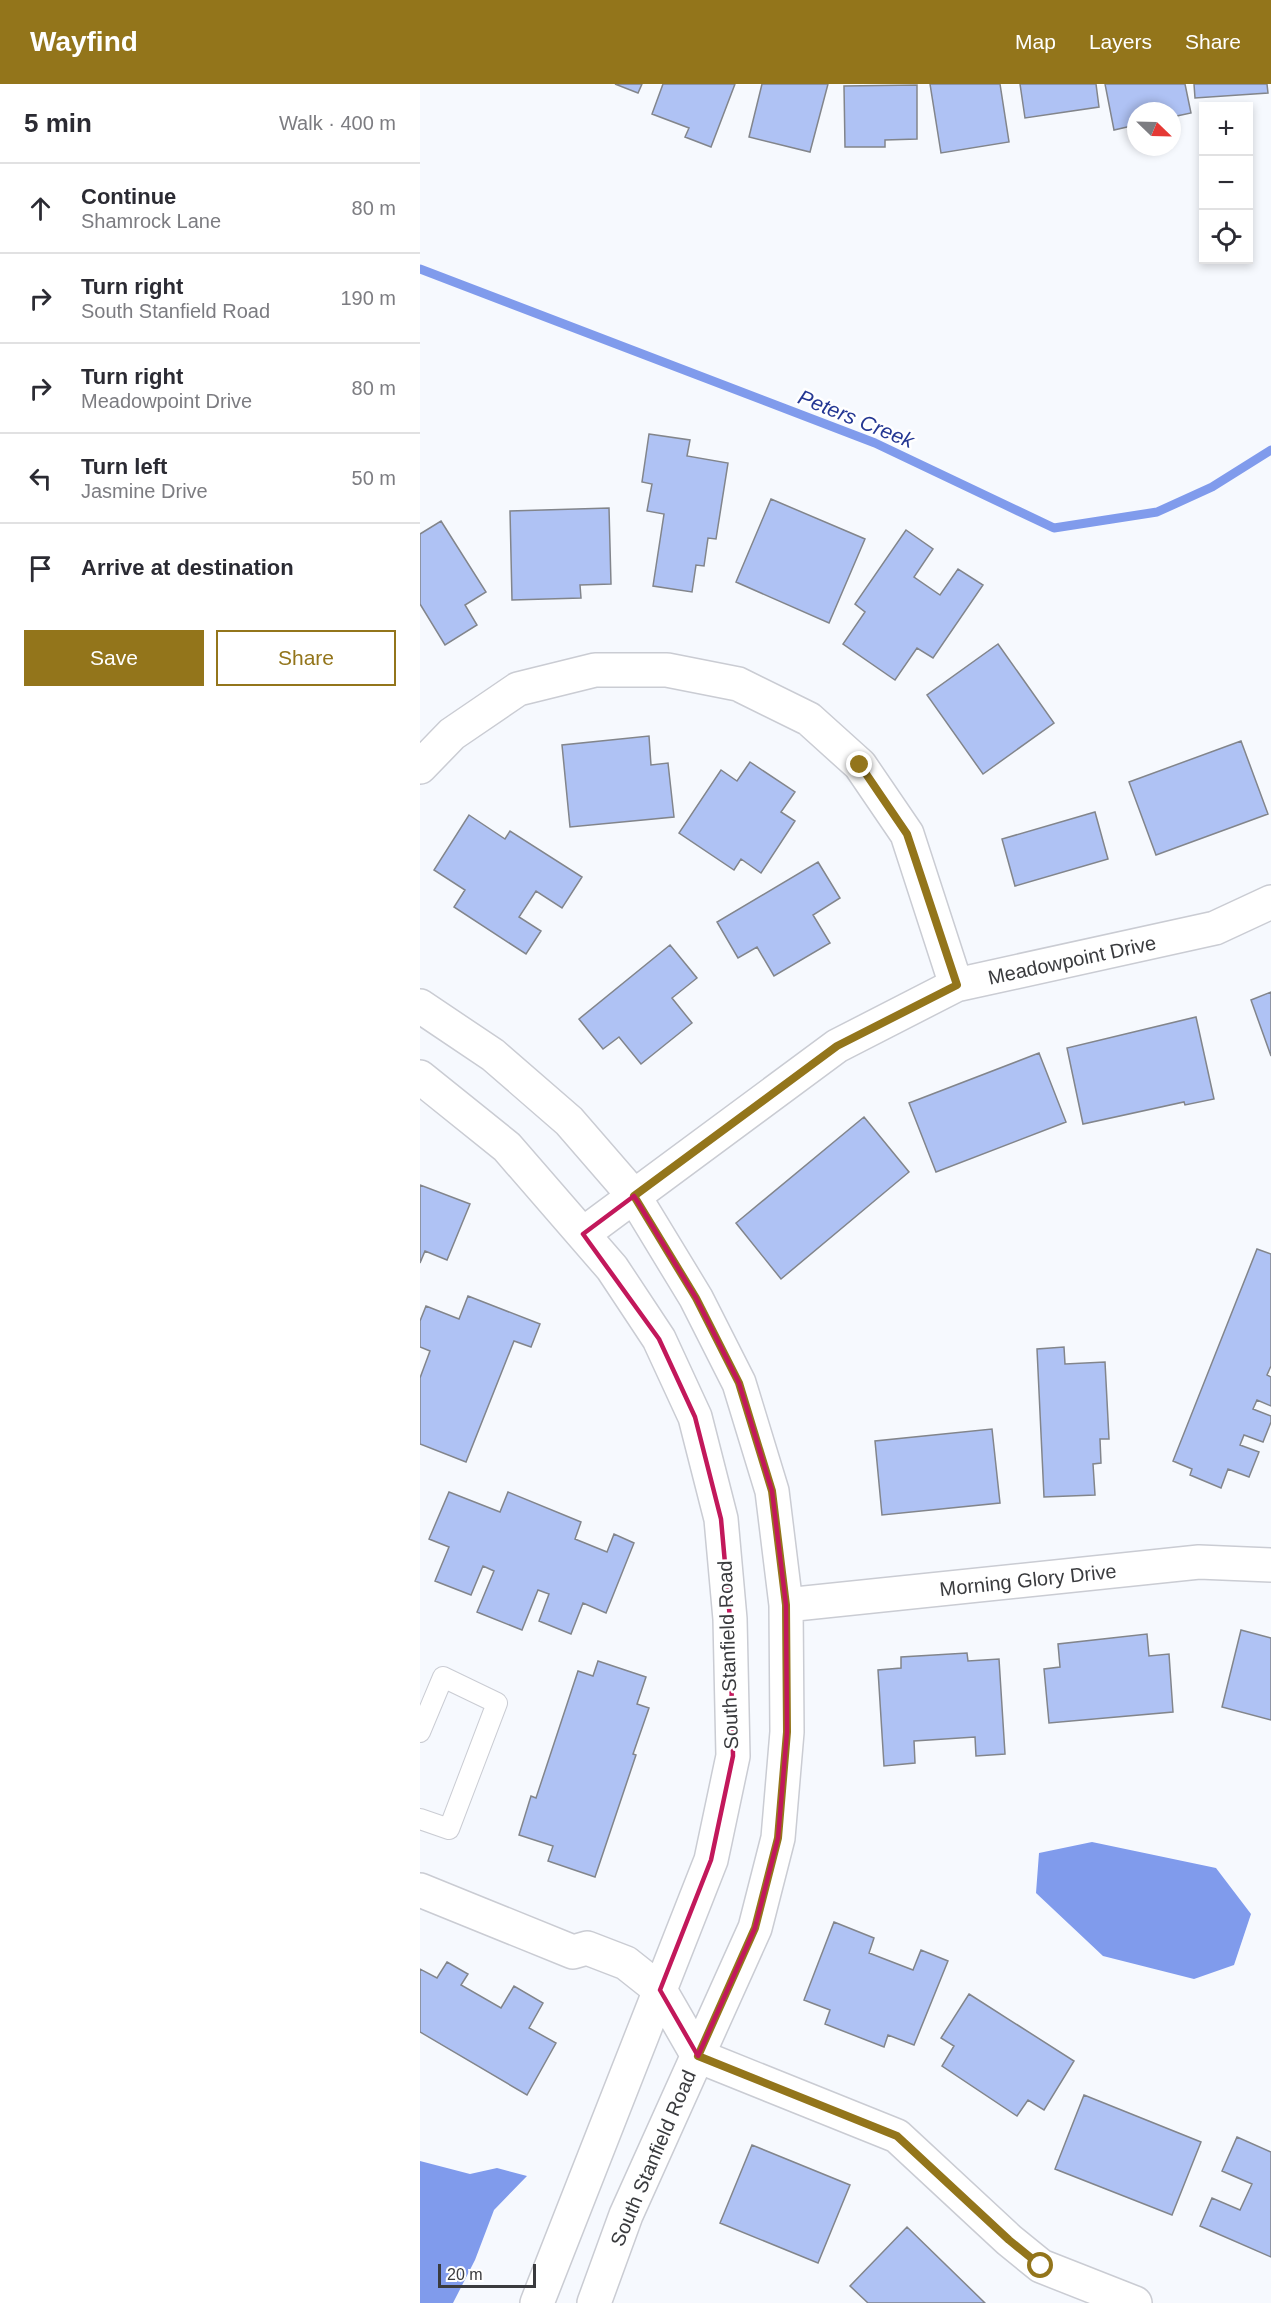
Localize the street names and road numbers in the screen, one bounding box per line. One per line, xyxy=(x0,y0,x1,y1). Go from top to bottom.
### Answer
street label: Meadowpoint Drive xyxy=(986,931,1158,989)
street label: South Stanfield Road xyxy=(714,1560,742,1750)
street label: Morning Glory Drive xyxy=(938,1560,1118,1600)
street label: South Stanfield Road xyxy=(606,2067,700,2249)

